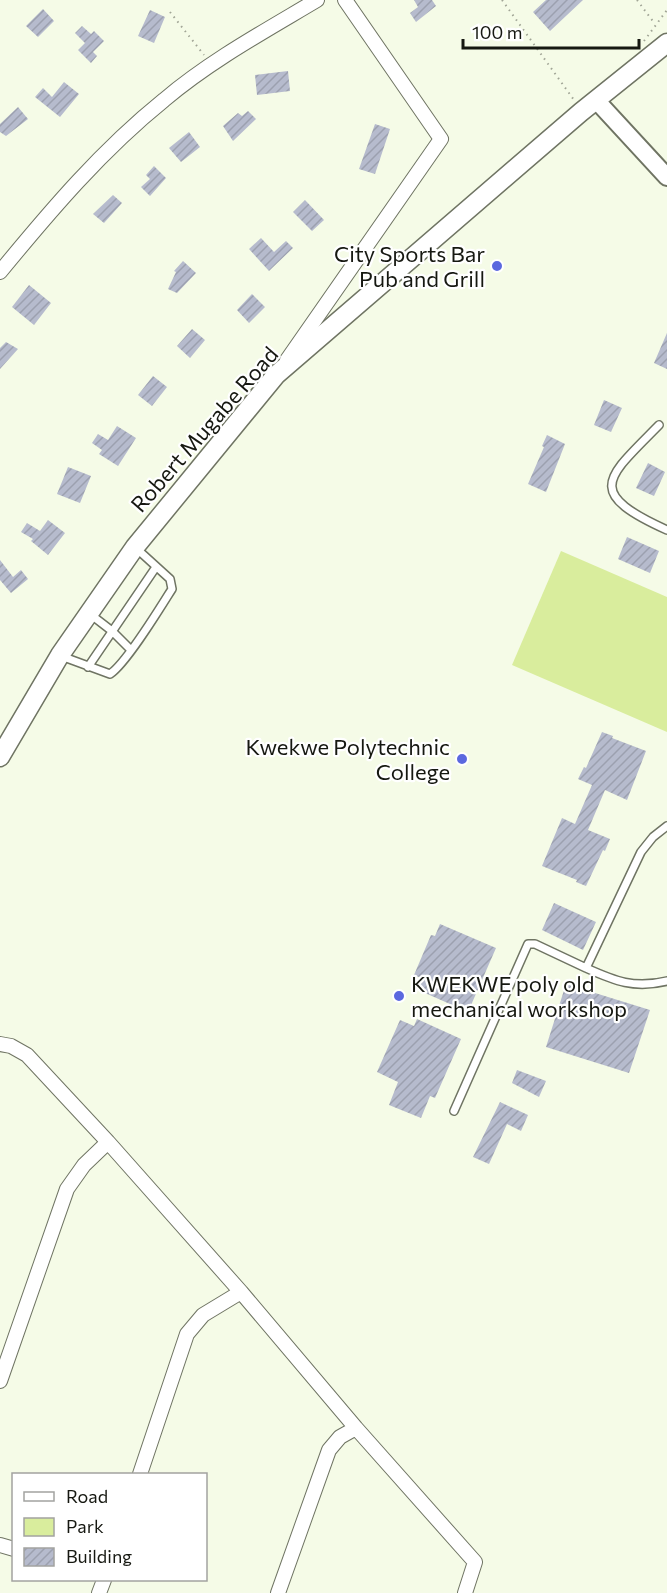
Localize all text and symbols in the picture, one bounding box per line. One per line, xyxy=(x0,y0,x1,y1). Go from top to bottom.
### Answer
scale bar xyxy=(463,12,638,50)
text: 100 m xyxy=(472,21,522,43)
place label: City Sports Bar Pub and Grill xyxy=(334,240,485,292)
marker: City Sports Bar Pub and Grill xyxy=(490,259,504,273)
street label: Robert Mugabe Road xyxy=(125,341,283,517)
place label: Kwekwe Polytechnic College xyxy=(246,733,450,785)
marker: Kwekwe Polytechnic College xyxy=(455,752,469,766)
place label: KWEKWE poly old mechanical workshop xyxy=(411,970,627,1022)
marker: KWEKWE poly old mechanical workshop xyxy=(392,989,406,1003)
legend xyxy=(12,1473,207,1581)
text: Road xyxy=(66,1485,108,1507)
text: Park xyxy=(66,1515,104,1537)
text: Building xyxy=(66,1545,132,1567)

